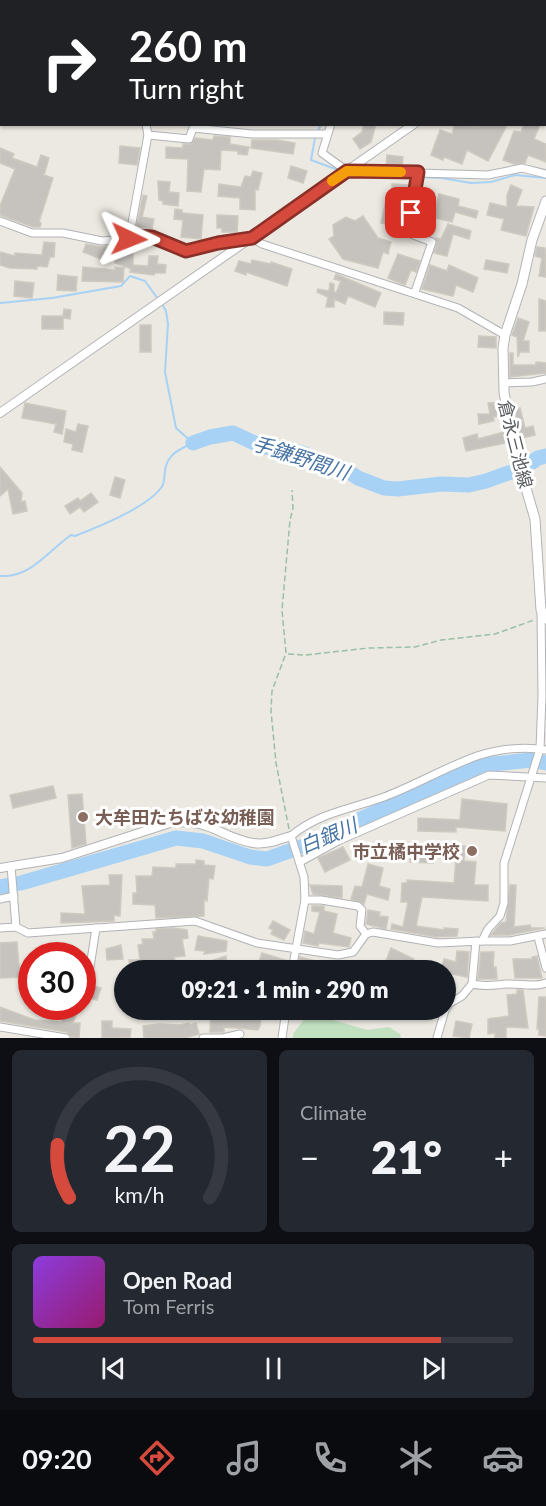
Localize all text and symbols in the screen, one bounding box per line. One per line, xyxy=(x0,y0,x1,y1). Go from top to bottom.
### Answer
text: 260 m xyxy=(129,21,247,71)
icon: right xyxy=(30,24,108,102)
text: Turn right xyxy=(129,72,244,105)
pin xyxy=(385,187,436,238)
icon: arrive xyxy=(394,196,427,229)
position arrow xyxy=(97,207,161,271)
street label: 倉永三池線 xyxy=(494,398,538,490)
water label: 手鎌野間川 xyxy=(250,430,354,484)
place label: 大牟田たちばな幼稚園 xyxy=(95,806,275,828)
marker: 大牟田たちばな幼稚園 xyxy=(76,810,90,824)
water label: 白銀川 xyxy=(296,811,362,858)
place label: 市立橘中学校 xyxy=(352,840,460,862)
marker: 市立橘中学校 xyxy=(465,844,479,858)
speed limit sign: 30 xyxy=(18,942,96,1020)
text: 09:21 · 1 min · 290 m xyxy=(182,976,388,1003)
text: Climate xyxy=(300,1100,367,1124)
text: 22 xyxy=(103,1110,176,1185)
text: 21° xyxy=(371,1130,442,1184)
text: − xyxy=(300,1137,319,1177)
text: + xyxy=(494,1137,513,1177)
text: km/h xyxy=(114,1182,165,1208)
text: Open Road xyxy=(123,1267,232,1294)
text: Tom Ferris xyxy=(123,1294,214,1318)
icon: previous xyxy=(97,1352,130,1385)
icon: pause xyxy=(257,1352,290,1385)
icon: next xyxy=(417,1352,450,1385)
icon: directions xyxy=(136,1437,178,1479)
icon: music xyxy=(223,1437,265,1479)
icon: phone xyxy=(309,1437,351,1479)
icon: climate xyxy=(395,1437,437,1479)
icon: car xyxy=(482,1437,524,1479)
text: 09:20 xyxy=(22,1442,92,1475)

